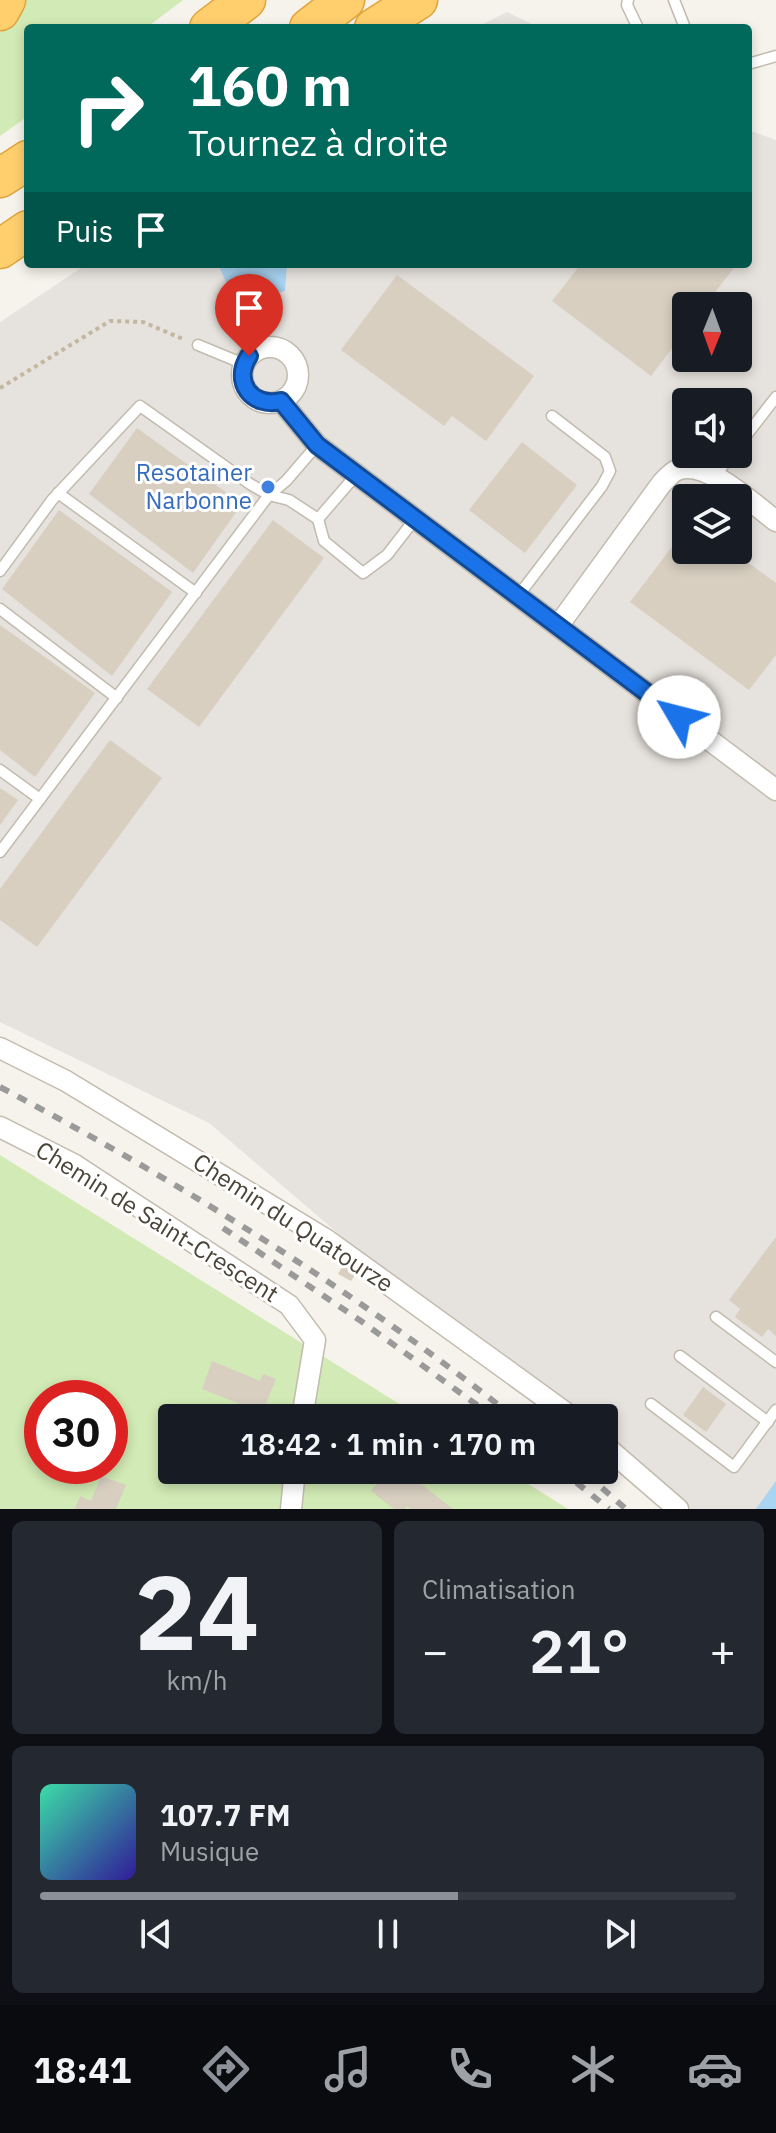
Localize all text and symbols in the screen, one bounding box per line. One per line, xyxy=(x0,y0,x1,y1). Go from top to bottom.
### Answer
text: 160 m xyxy=(188,49,352,121)
icon: right xyxy=(56,56,160,160)
text: Tournez à droite xyxy=(188,119,448,166)
icon: arrive xyxy=(129,208,173,252)
text: Puis xyxy=(56,211,113,250)
pin xyxy=(215,274,283,356)
icon: arrive xyxy=(227,286,271,330)
north arrow xyxy=(672,292,752,372)
map controls xyxy=(672,292,752,564)
button: sound xyxy=(672,388,752,468)
place label: Resotainer Narbonne xyxy=(136,456,252,516)
marker: Resotainer Narbonne xyxy=(259,478,277,496)
button: layers xyxy=(672,484,752,564)
position arrow xyxy=(637,675,721,759)
street label: Chemin de Saint-Crescent xyxy=(30,1133,285,1309)
street label: Chemin du Quatourze xyxy=(187,1145,400,1299)
speed limit sign: 30 xyxy=(24,1380,128,1484)
text: 18:42 · 1 min · 170 m xyxy=(240,1424,536,1463)
text: 24 xyxy=(135,1543,259,1679)
text: Climatisation xyxy=(422,1572,575,1606)
text: 21° xyxy=(529,1611,629,1690)
text: − xyxy=(422,1622,448,1679)
text: + xyxy=(710,1622,736,1679)
text: km/h xyxy=(166,1663,228,1697)
text: 107.7 FM xyxy=(160,1795,291,1834)
text: Musique xyxy=(160,1834,259,1868)
icon: previous xyxy=(134,1912,178,1956)
icon: pause xyxy=(366,1912,410,1956)
icon: next xyxy=(598,1912,642,1956)
icon: directions xyxy=(198,2041,254,2097)
icon: music xyxy=(320,2041,376,2097)
icon: phone xyxy=(442,2041,498,2097)
icon: climate xyxy=(565,2041,621,2097)
icon: car xyxy=(687,2041,743,2097)
text: 18:41 xyxy=(33,2046,131,2093)

